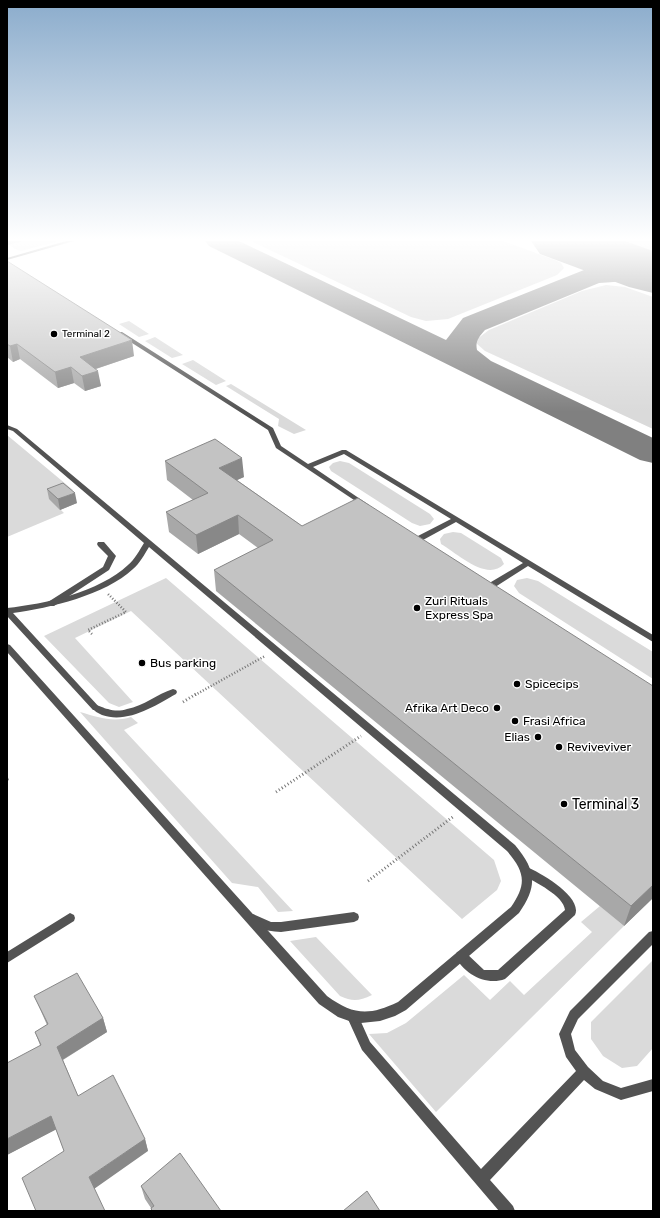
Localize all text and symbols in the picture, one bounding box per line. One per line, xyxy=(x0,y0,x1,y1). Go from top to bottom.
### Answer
place label: Terminal 2 xyxy=(62,328,110,340)
marker: Terminal 2 xyxy=(49,329,59,339)
place label: Zuri Rituals Express Spa xyxy=(425,594,493,622)
marker: Zuri Rituals Express Spa xyxy=(412,603,422,613)
place label: Bus parking xyxy=(150,656,216,670)
marker: Bus parking xyxy=(137,658,147,668)
place label: Spicecips xyxy=(525,677,579,691)
marker: Spicecips xyxy=(512,679,522,689)
place label: Afrika Art Deco xyxy=(405,701,489,715)
marker: Afrika Art Deco xyxy=(492,703,502,713)
place label: Frasi Africa xyxy=(523,714,586,728)
marker: Frasi Africa xyxy=(510,716,520,726)
place label: Elias xyxy=(504,730,530,744)
marker: Elias xyxy=(533,732,543,742)
place label: Reviveviver xyxy=(567,740,631,754)
marker: Reviveviver xyxy=(554,742,564,752)
place label: Terminal 3 xyxy=(572,796,639,813)
marker: Terminal 3 xyxy=(559,799,569,809)

